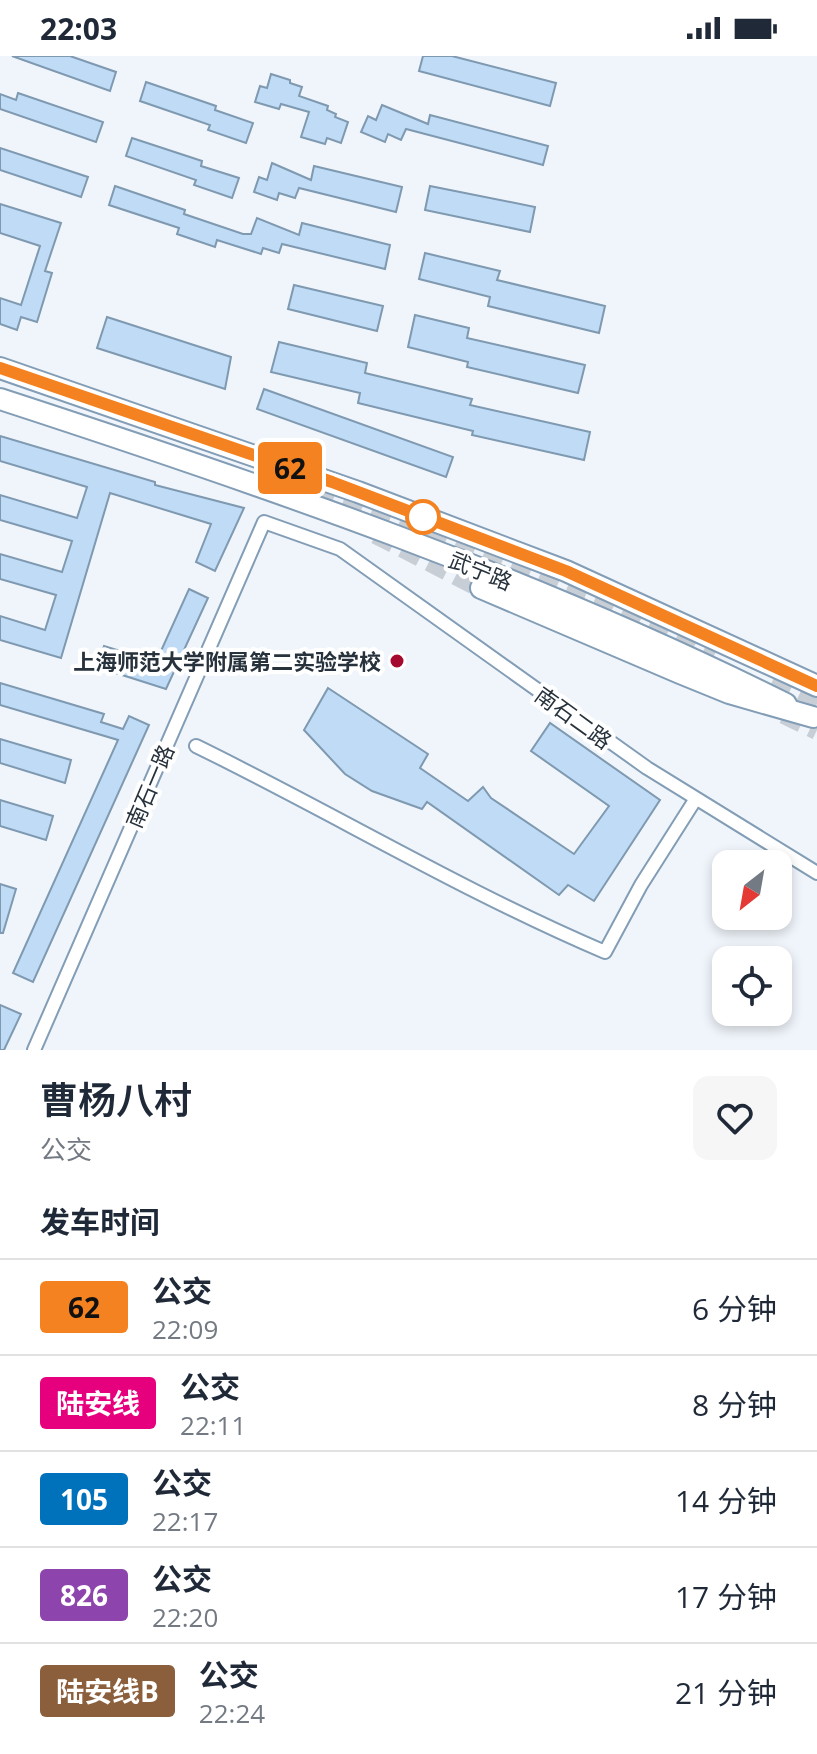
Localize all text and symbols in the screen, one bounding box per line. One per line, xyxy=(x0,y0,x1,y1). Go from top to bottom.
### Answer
text: 22:03 xyxy=(40,8,117,49)
line badge: 62 xyxy=(254,442,326,494)
text: 62 xyxy=(274,449,306,487)
unlabelled marker xyxy=(406,500,440,534)
street label: 武宁路 xyxy=(445,544,517,596)
place label: 上海师范大学附属第二实验学校 xyxy=(73,646,381,676)
marker: 上海师范大学附属第二实验学校 xyxy=(388,652,406,670)
street label: 南石二路 xyxy=(530,679,618,755)
street label: 南石一路 xyxy=(118,740,180,832)
north arrow xyxy=(712,850,792,930)
map controls xyxy=(712,850,792,1026)
button: locate xyxy=(712,946,792,1026)
text: 曹杨八村 xyxy=(40,1073,192,1125)
button: heart xyxy=(693,1076,777,1160)
text: 公交 xyxy=(40,1131,92,1167)
text: 发车时间 xyxy=(40,1201,160,1242)
text: 公交 xyxy=(152,1270,212,1311)
text: 62 xyxy=(68,1288,100,1326)
text: 6 分钟 xyxy=(692,1288,777,1329)
text: 22:09 xyxy=(152,1311,218,1347)
text: 公交 xyxy=(180,1366,240,1407)
text: 陆安线 xyxy=(56,1384,140,1422)
text: 8 分钟 xyxy=(692,1384,777,1425)
text: 22:11 xyxy=(180,1407,246,1443)
text: 公交 xyxy=(152,1462,212,1503)
text: 105 xyxy=(60,1480,108,1518)
text: 14 分钟 xyxy=(675,1480,777,1521)
text: 22:17 xyxy=(152,1503,218,1539)
text: 公交 xyxy=(152,1558,212,1599)
text: 826 xyxy=(60,1576,108,1614)
text: 17 分钟 xyxy=(675,1576,777,1617)
text: 22:20 xyxy=(152,1599,218,1635)
text: 公交 xyxy=(199,1654,259,1695)
text: 陆安线B xyxy=(56,1672,159,1710)
text: 21 分钟 xyxy=(675,1672,777,1713)
text: 22:24 xyxy=(199,1695,265,1731)

